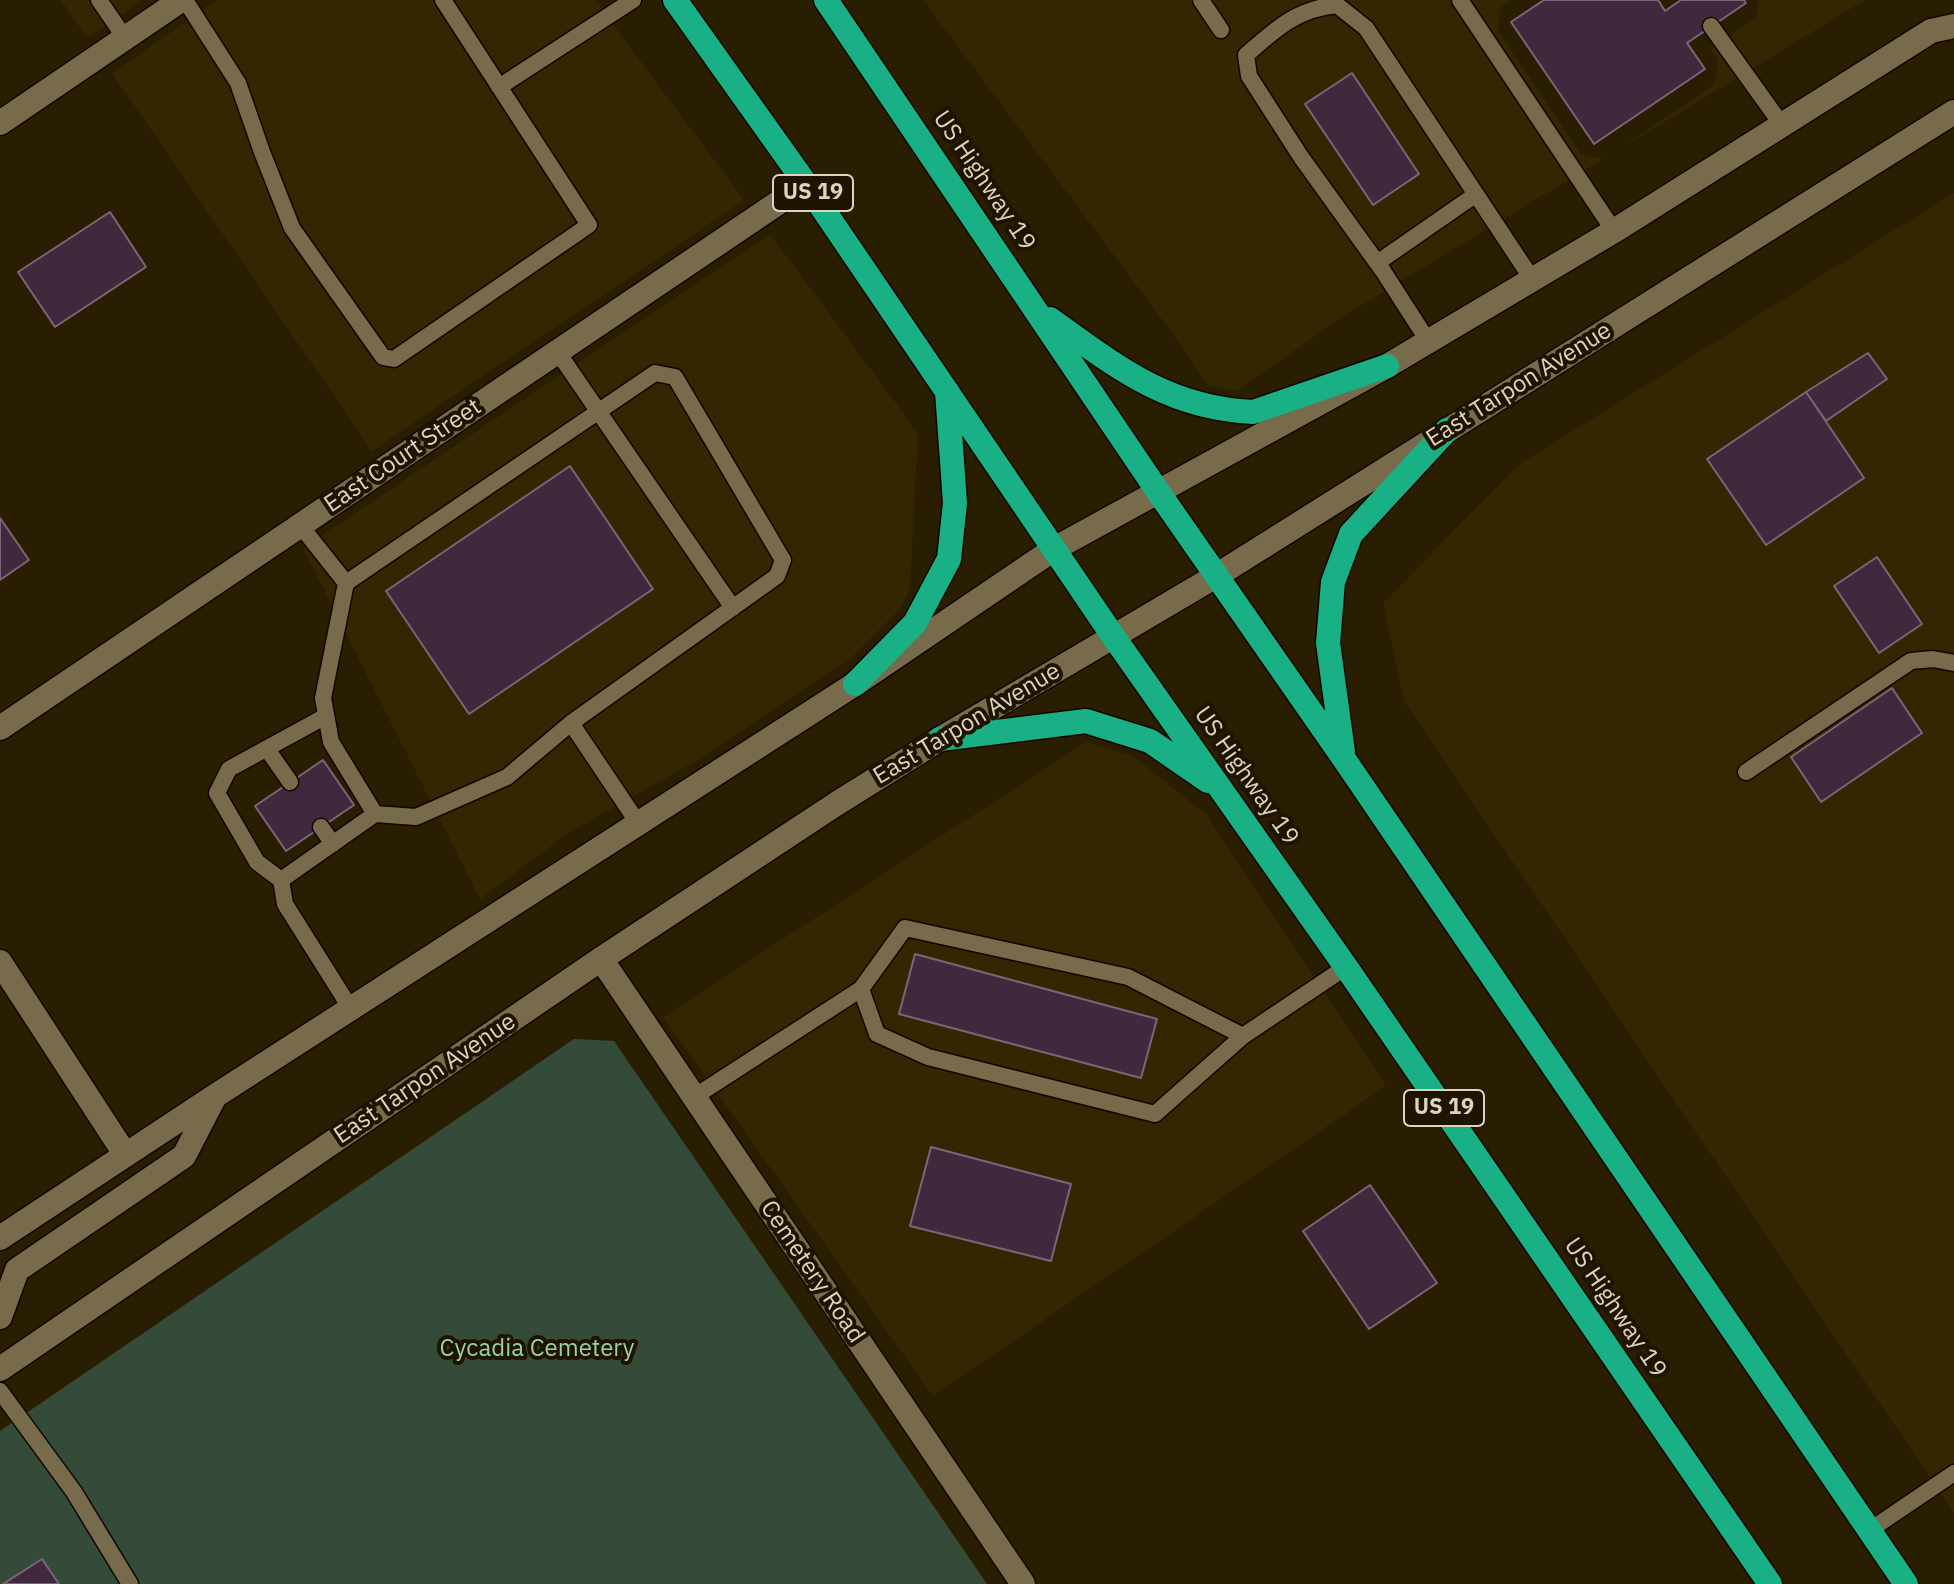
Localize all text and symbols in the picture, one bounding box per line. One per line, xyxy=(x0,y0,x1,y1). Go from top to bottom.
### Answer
street label: US Highway 19 xyxy=(927,106,1041,256)
road number: US 19 xyxy=(773,175,853,211)
street label: East Tarpon Avenue xyxy=(1421,316,1617,454)
street label: East Court Street xyxy=(319,393,487,519)
street label: East Tarpon Avenue xyxy=(868,657,1066,791)
street label: US Highway 19 xyxy=(1188,701,1304,851)
street label: East Tarpon Avenue xyxy=(329,1008,521,1150)
road number: US 19 xyxy=(1404,1090,1484,1126)
street label: Cemetery Road xyxy=(754,1195,870,1349)
street label: US Highway 19 xyxy=(1558,1233,1672,1383)
park label: Cycadia Cemetery xyxy=(440,1335,634,1363)

